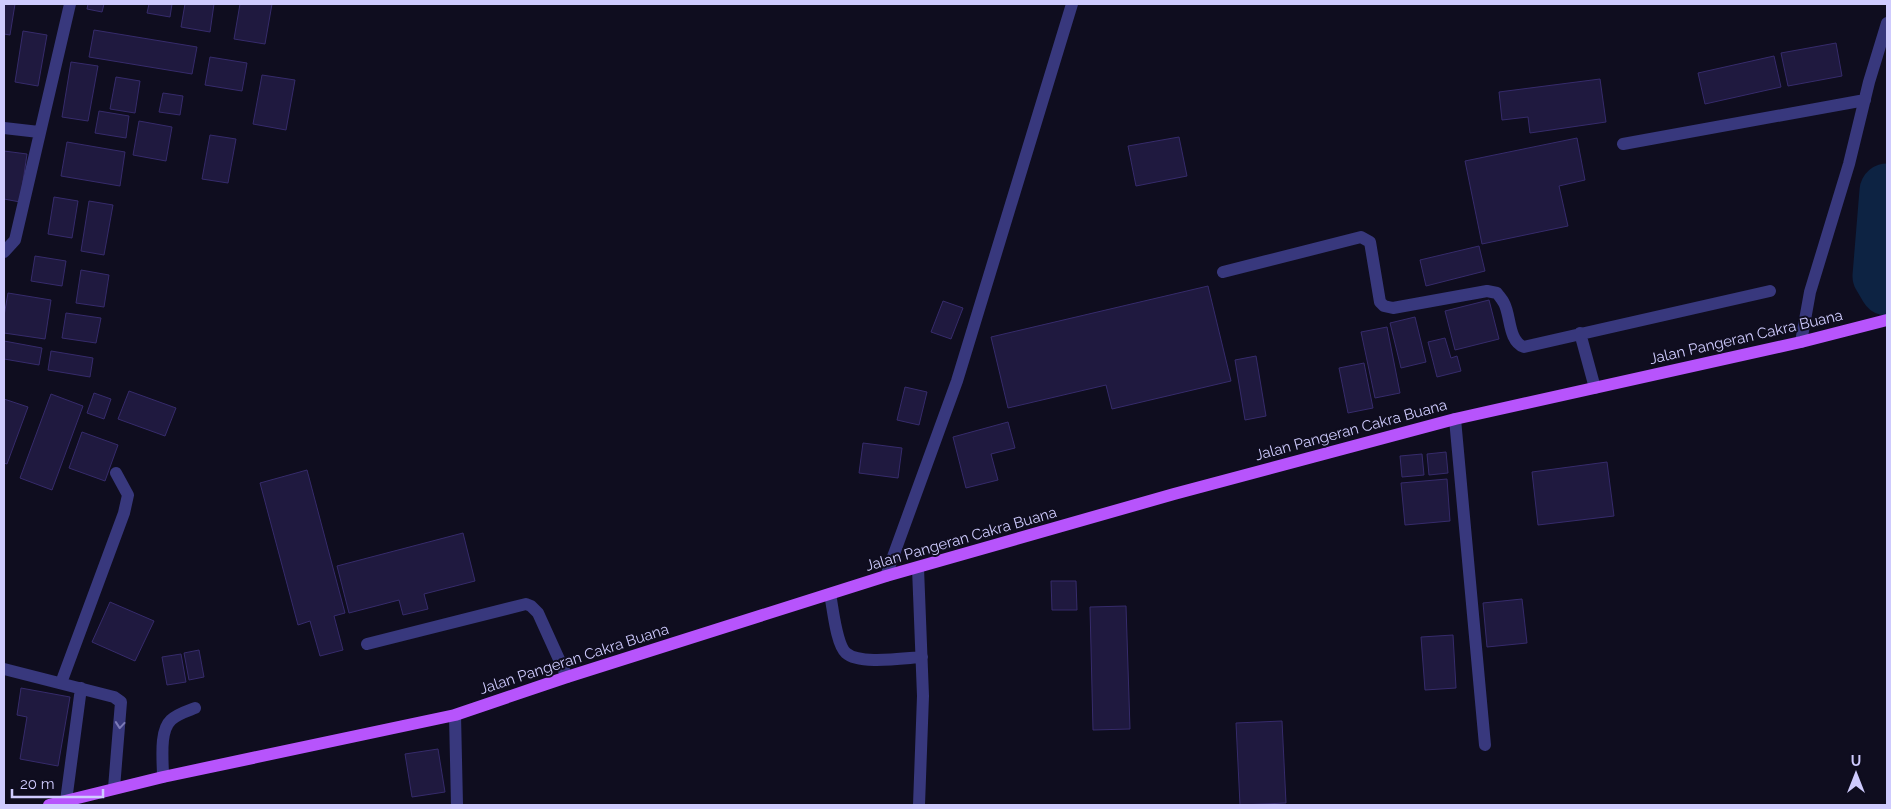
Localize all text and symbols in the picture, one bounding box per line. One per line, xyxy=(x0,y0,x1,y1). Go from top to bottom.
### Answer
street label: Jalan Pangeran Cakra Buana xyxy=(1648,306,1844,368)
street label: Jalan Pangeran Cakra Buana xyxy=(1253,396,1449,464)
street label: Jalan Pangeran Cakra Buana xyxy=(863,503,1059,575)
street label: Jalan Pangeran Cakra Buana xyxy=(477,620,671,698)
one-way arrow xyxy=(115,721,126,729)
north arrow xyxy=(1831,749,1881,799)
text: U xyxy=(1851,753,1861,769)
scale bar xyxy=(12,766,104,798)
text: 20 m xyxy=(20,775,55,793)

